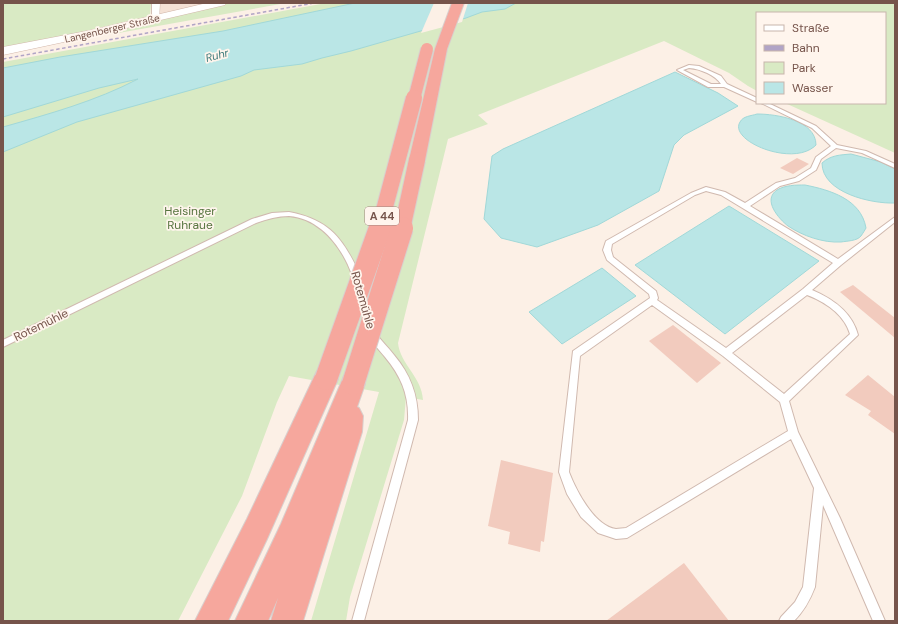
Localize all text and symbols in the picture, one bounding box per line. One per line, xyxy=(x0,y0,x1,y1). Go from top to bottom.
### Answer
street label: Langenberger Straße xyxy=(63,11,161,46)
legend xyxy=(756,12,886,104)
text: Straße xyxy=(792,20,829,36)
text: Bahn xyxy=(792,40,820,56)
water label: Ruhr xyxy=(204,45,231,65)
text: Park xyxy=(792,60,816,76)
text: Wasser xyxy=(792,80,833,96)
park label: Heisinger Ruhraue xyxy=(164,203,216,233)
road number: A 44 xyxy=(365,207,399,225)
street label: Rotemühle xyxy=(347,269,379,331)
street label: Rotemühle xyxy=(11,305,71,345)

